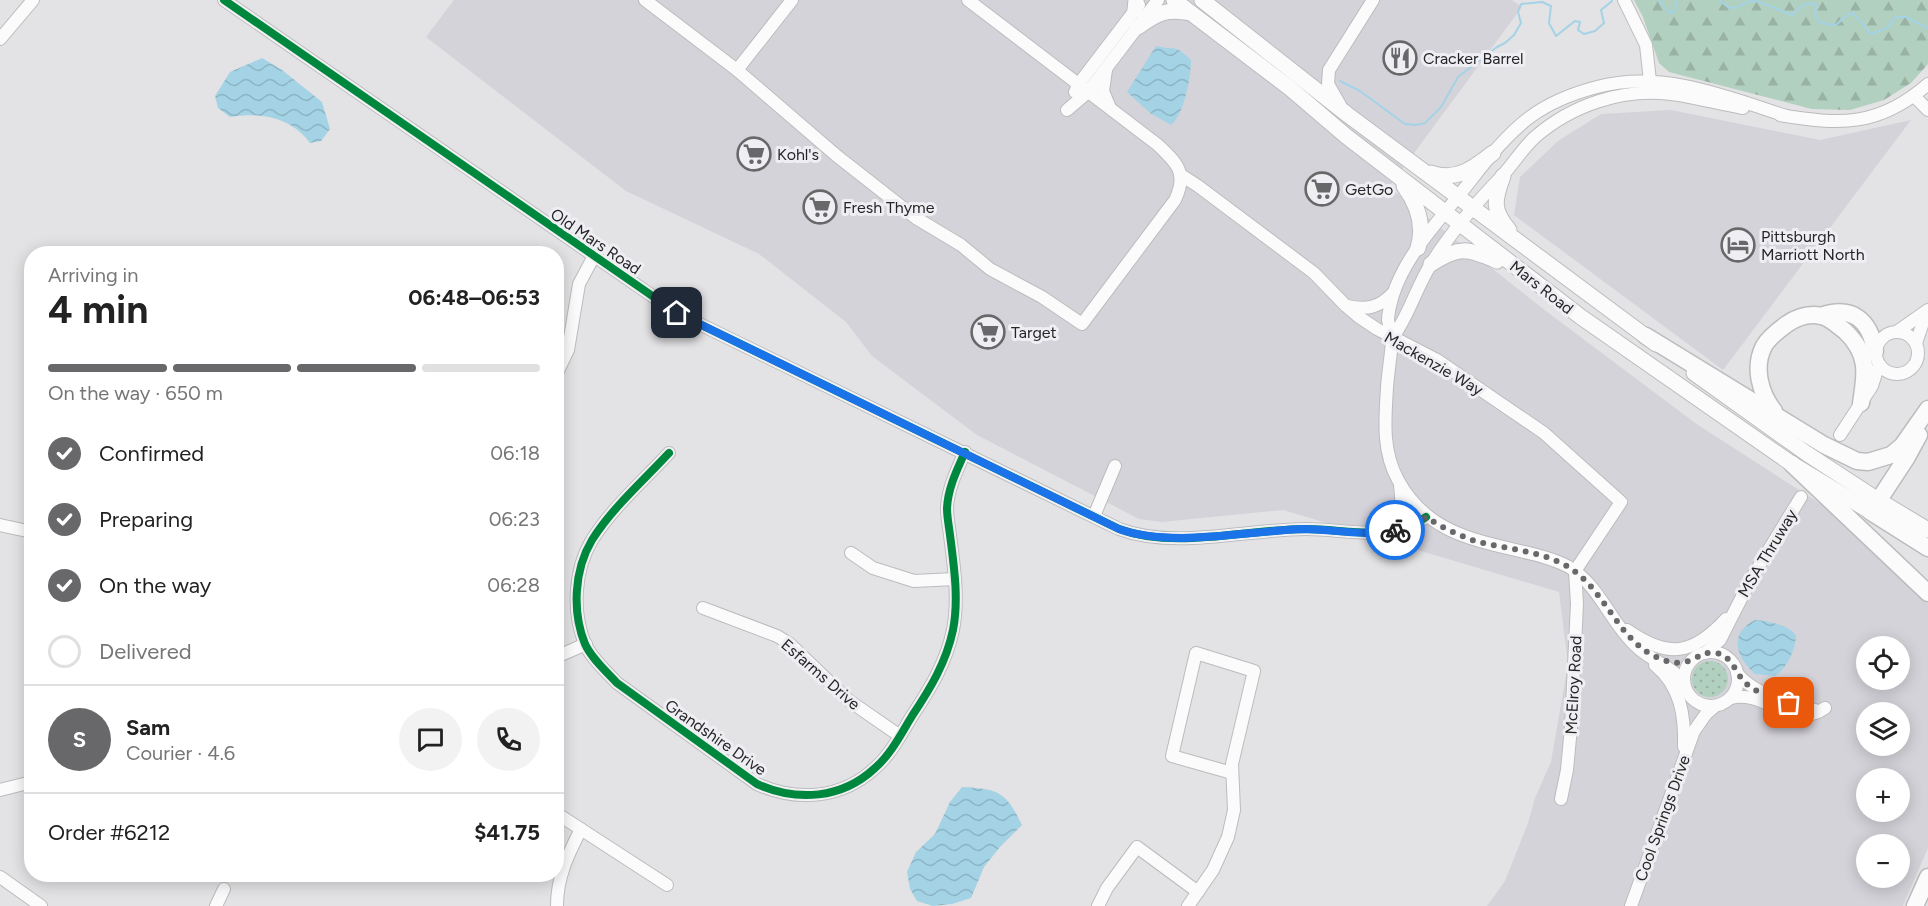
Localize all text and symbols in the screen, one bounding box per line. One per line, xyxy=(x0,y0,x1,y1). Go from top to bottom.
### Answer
restaurant icon: Cracker Barrel xyxy=(1382,40,1418,76)
place label: Cracker Barrel xyxy=(1423,49,1523,68)
supermarket icon: Kohl's xyxy=(736,136,772,172)
place label: Kohl's xyxy=(777,145,819,164)
supermarket icon: GetGo xyxy=(1304,171,1340,207)
place label: GetGo xyxy=(1345,180,1393,199)
supermarket icon: Fresh Thyme xyxy=(802,189,838,225)
place label: Fresh Thyme xyxy=(843,198,935,217)
street label: Old Mars Road xyxy=(547,204,644,279)
hotel icon: Pittsburgh Marriott North xyxy=(1720,227,1756,263)
place label: Pittsburgh Marriott North xyxy=(1761,227,1865,264)
street label: Mars Road xyxy=(1506,257,1577,318)
text: Arriving in xyxy=(48,263,138,287)
text: 06:48–06:53 xyxy=(408,284,540,311)
text: 4 min xyxy=(48,286,148,333)
pin xyxy=(651,287,702,338)
icon: home xyxy=(660,296,693,329)
supermarket icon: Target xyxy=(970,314,1006,350)
place label: Target xyxy=(1011,323,1057,342)
street label: Mackenzie Way xyxy=(1381,327,1487,400)
text: On the way · 650 m xyxy=(48,381,223,405)
icon: check xyxy=(48,437,81,470)
text: Confirmed xyxy=(99,440,204,467)
text: 06:18 xyxy=(490,441,540,465)
courier xyxy=(1365,500,1425,560)
icon: check xyxy=(48,503,81,536)
street label: MSA Thruway xyxy=(1734,505,1801,601)
text: Preparing xyxy=(99,506,193,533)
text: 06:23 xyxy=(489,507,540,531)
icon: bike xyxy=(1379,514,1412,547)
icon: check xyxy=(48,569,81,602)
text: On the way xyxy=(99,572,211,599)
text: 06:28 xyxy=(487,573,540,597)
street label: Esfarms Drive xyxy=(777,635,864,714)
street label: McElroy Road xyxy=(1561,635,1586,735)
map controls xyxy=(1856,636,1910,888)
button: locate xyxy=(1856,636,1910,690)
text: Delivered xyxy=(99,638,192,665)
pin xyxy=(1763,677,1814,728)
icon: bag xyxy=(1772,686,1805,719)
street label: Grandshire Drive xyxy=(661,695,770,780)
button: layers xyxy=(1856,702,1910,756)
button: chat xyxy=(399,708,462,771)
button: phone xyxy=(477,708,540,771)
text: Sam xyxy=(126,714,170,741)
text: S xyxy=(73,726,86,753)
text: Courier · 4.6 xyxy=(126,741,235,765)
street label: Cool Springs Drive xyxy=(1631,752,1694,884)
button: + xyxy=(1856,768,1910,822)
text: Order #6212 xyxy=(48,819,170,846)
text: $41.75 xyxy=(474,819,540,846)
button: − xyxy=(1856,834,1910,888)

